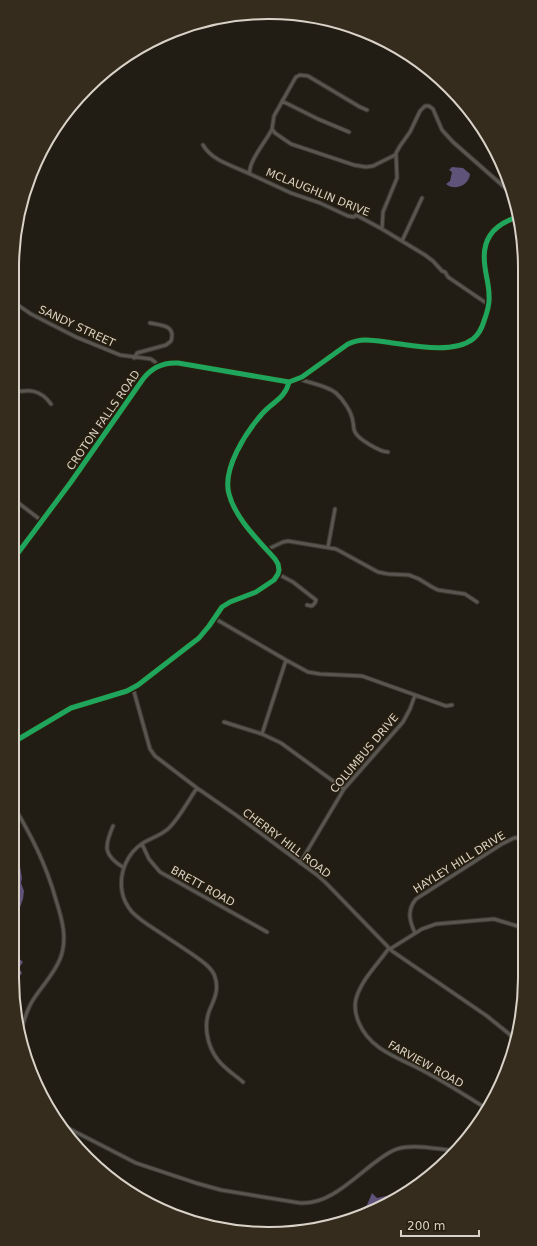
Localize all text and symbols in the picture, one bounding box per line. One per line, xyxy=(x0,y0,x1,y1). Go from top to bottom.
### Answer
street label: MCLAUGHLIN DRIVE xyxy=(264,166,372,219)
street label: SANDY STREET xyxy=(36,303,117,350)
street label: CROTON FALLS ROAD xyxy=(64,368,143,473)
street label: COLUMBUS DRIVE xyxy=(327,711,401,796)
street label: CHERRY HILL ROAD xyxy=(240,806,333,881)
street label: HAYLEY HILL DRIVE xyxy=(411,829,508,896)
street label: BRETT ROAD xyxy=(169,864,237,909)
street label: FARVIEW ROAD xyxy=(386,1038,466,1091)
scale bar xyxy=(401,1212,479,1238)
text: 200 m xyxy=(407,1219,445,1233)

